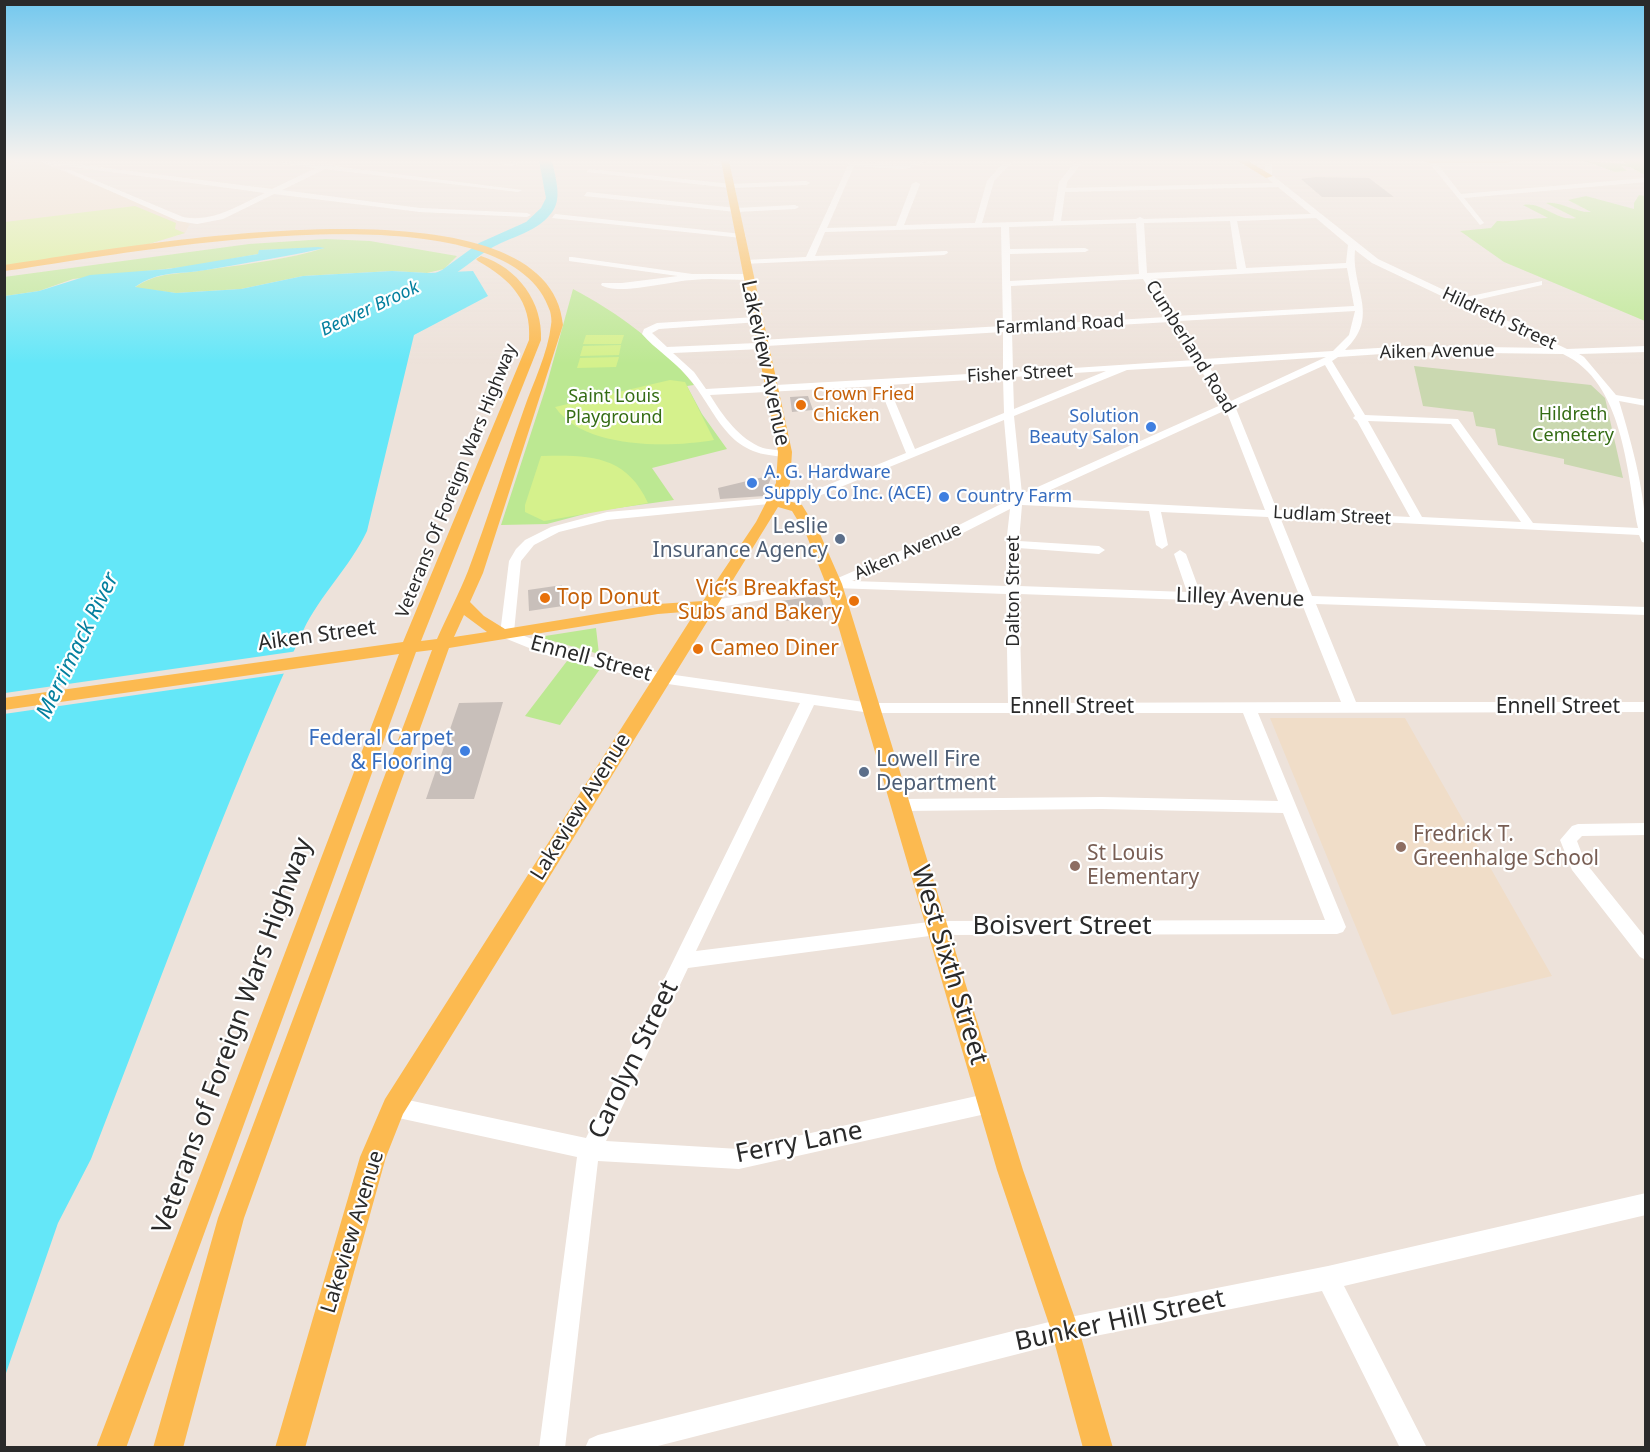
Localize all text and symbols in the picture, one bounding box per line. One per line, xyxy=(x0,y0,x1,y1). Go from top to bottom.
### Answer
street label: Cumberland Road xyxy=(1140,276,1240,418)
water label: Beaver Brook xyxy=(317,277,423,341)
street label: Lakeview Avenue xyxy=(735,278,795,448)
street label: Hildreth Street xyxy=(1438,283,1560,355)
street label: Farmland Road xyxy=(995,311,1125,339)
street label: Aiken Avenue xyxy=(1379,340,1495,364)
street label: Veterans Of Foreign Wars Highway xyxy=(392,341,522,621)
street label: Fisher Street xyxy=(966,360,1074,388)
place label: Crown Fried Chicken xyxy=(813,384,915,426)
park label: Saint Louis Playground xyxy=(565,386,663,428)
marker: Crown Fried Chicken xyxy=(794,398,808,412)
park label: Hildreth Cemetery xyxy=(1532,404,1614,446)
place label: Solution Beauty Salon xyxy=(1029,406,1139,448)
marker: Solution Beauty Salon xyxy=(1144,420,1158,434)
place label: A. G. Hardware Supply Co Inc. (ACE) xyxy=(764,462,931,504)
marker: A. G. Hardware Supply Co Inc. (ACE) xyxy=(745,476,759,490)
place label: Country Farm xyxy=(956,486,1072,508)
marker: Country Farm xyxy=(937,490,951,504)
street label: Ludlam Street xyxy=(1272,502,1392,530)
place label: Leslie Insurance Agency xyxy=(653,514,828,564)
street label: Aiken Avenue xyxy=(851,519,965,585)
marker: Leslie Insurance Agency xyxy=(833,532,847,546)
street label: Dalton Street xyxy=(1003,535,1025,647)
water label: Merrimack River xyxy=(31,569,125,723)
place label: Vic’s Breakfast, Subs and Bakery xyxy=(678,576,842,626)
street label: Lilley Avenue xyxy=(1175,583,1305,613)
place label: Top Donut xyxy=(557,585,660,611)
marker: Top Donut xyxy=(538,591,552,605)
marker: Vic’s Breakfast, Subs and Bakery xyxy=(847,594,861,608)
street label: Aiken Street xyxy=(256,615,378,657)
street label: Ennell Street xyxy=(528,631,654,687)
place label: Cameo Diner xyxy=(710,636,839,662)
marker: Cameo Diner xyxy=(691,642,705,656)
street label: Ennell Street xyxy=(1010,694,1134,720)
street label: Ennell Street xyxy=(1496,694,1620,720)
place label: Federal Carpet & Flooring xyxy=(309,726,453,776)
street label: Lakeview Avenue xyxy=(526,729,636,885)
marker: Federal Carpet & Flooring xyxy=(458,744,472,758)
place label: Lowell Fire Department xyxy=(876,747,996,797)
marker: Lowell Fire Department xyxy=(857,765,871,779)
place label: Fredrick T. Greenhalge School xyxy=(1413,822,1599,872)
street label: Veterans of Foreign Wars Highway xyxy=(147,834,319,1238)
marker: Fredrick T. Greenhalge School xyxy=(1394,840,1408,854)
place label: St Louis Elementary xyxy=(1087,841,1199,891)
marker: St Louis Elementary xyxy=(1068,859,1082,873)
street label: West Sixth Street xyxy=(904,862,994,1068)
street label: Boisvert Street xyxy=(972,911,1152,943)
street label: Carolyn Street xyxy=(582,976,686,1144)
street label: Ferry Lane xyxy=(733,1115,865,1171)
street label: Lakeview Avenue xyxy=(316,1148,390,1316)
street label: Bunker Hill Street xyxy=(1012,1284,1228,1358)

